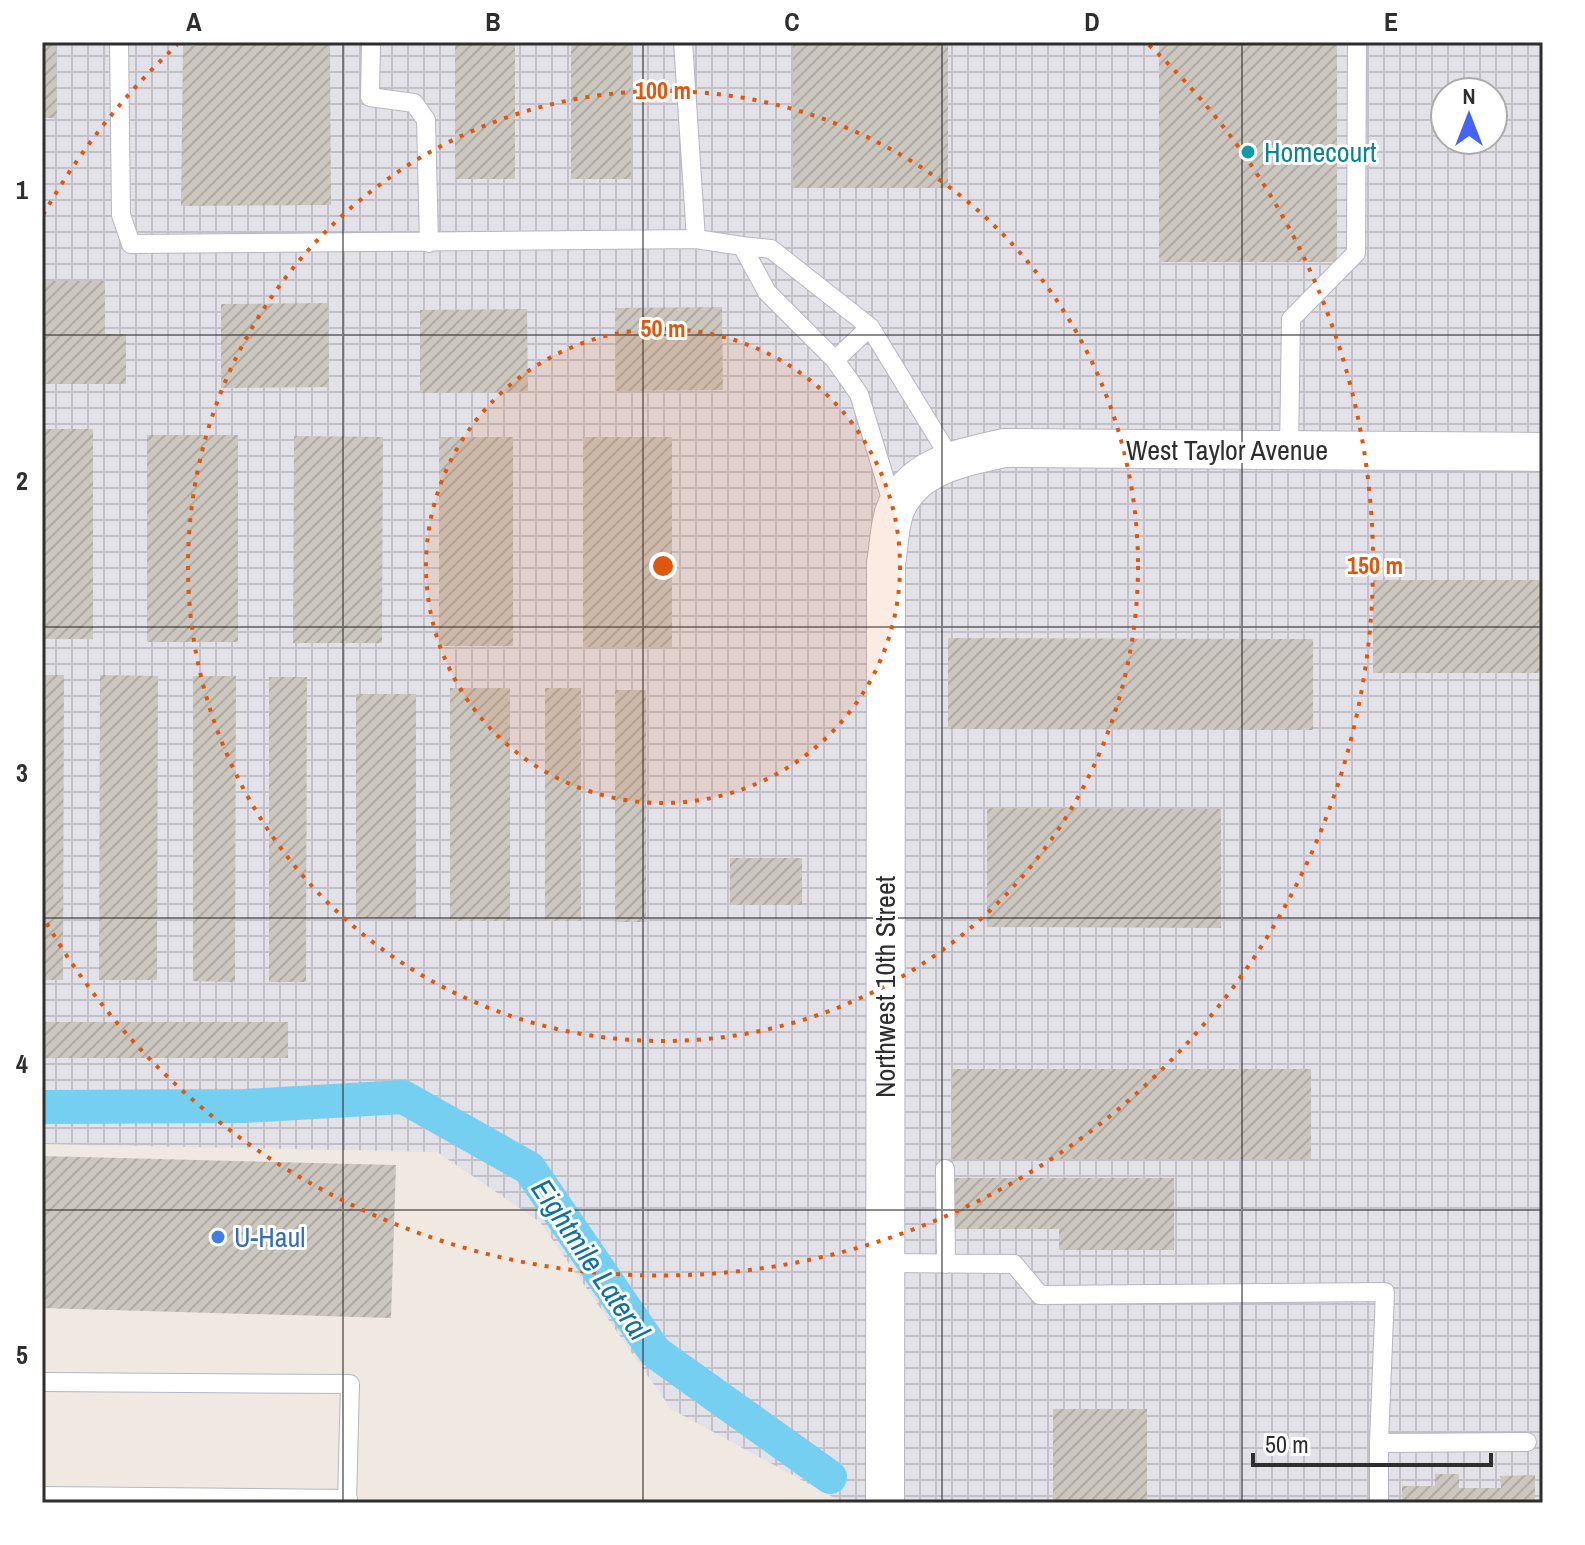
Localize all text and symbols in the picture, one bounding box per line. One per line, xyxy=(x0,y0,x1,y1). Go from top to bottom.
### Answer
text: A xyxy=(186,4,202,39)
text: B xyxy=(485,4,501,39)
text: C xyxy=(784,4,800,39)
text: D xyxy=(1084,4,1100,39)
text: E xyxy=(1384,4,1398,39)
text: 100 m xyxy=(635,74,691,106)
north arrow xyxy=(1429,76,1509,156)
text: N xyxy=(1462,81,1476,111)
place label: Homecourt xyxy=(1264,133,1376,171)
marker: Homecourt xyxy=(1239,143,1257,161)
text: 1 xyxy=(16,172,28,207)
text: 50 m xyxy=(641,312,685,344)
street label: West Taylor Avenue xyxy=(1126,431,1328,469)
text: 2 xyxy=(16,463,28,498)
text: 150 m xyxy=(1347,549,1403,581)
centre of rings xyxy=(649,552,677,580)
text: 3 xyxy=(16,755,28,790)
street label: Northwest 10th Street xyxy=(866,876,904,1098)
text: 4 xyxy=(16,1046,28,1081)
water label: Eightmile Lateral xyxy=(522,1171,660,1348)
place label: U-Haul xyxy=(234,1218,305,1256)
marker: U-Haul xyxy=(209,1228,227,1246)
text: 5 xyxy=(16,1337,28,1372)
scale bar xyxy=(1253,1417,1491,1467)
text: 50 m xyxy=(1265,1428,1309,1460)

